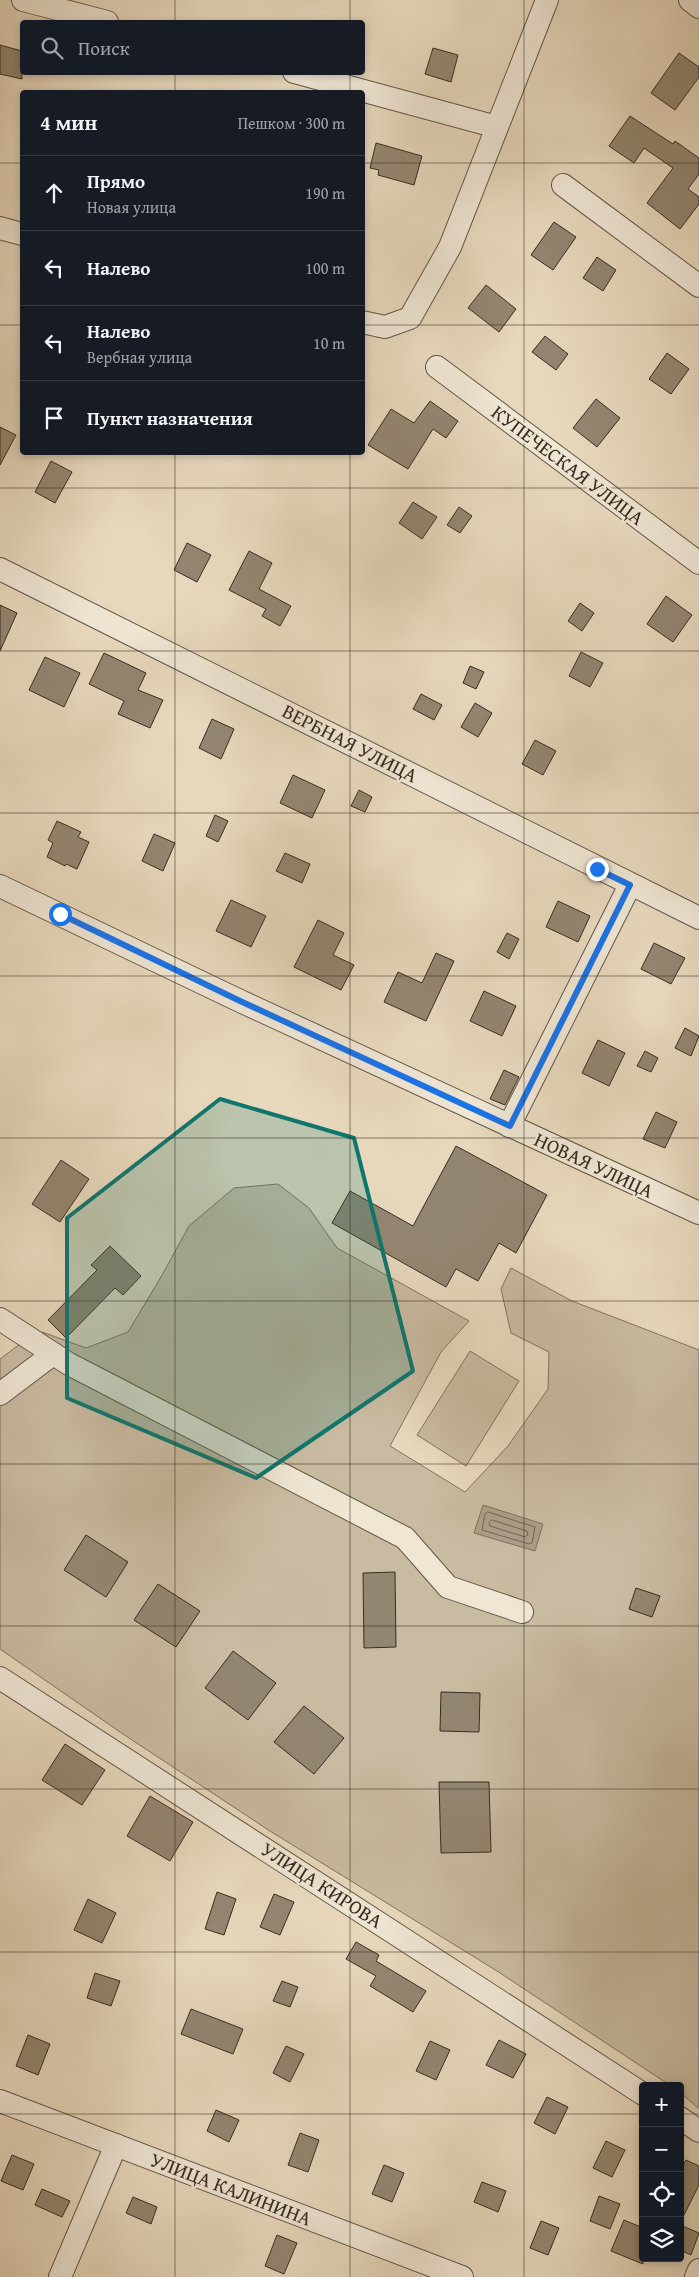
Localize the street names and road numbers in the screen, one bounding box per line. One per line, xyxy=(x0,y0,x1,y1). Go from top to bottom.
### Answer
street label: КУПЕЧЕСКАЯ УЛИЦА xyxy=(486,397,651,532)
street label: ВЕРБНАЯ УЛИЦА xyxy=(277,696,423,789)
street label: НОВАЯ УЛИЦА xyxy=(530,1124,659,1205)
street label: УЛИЦА КИРОВА xyxy=(256,1834,389,1935)
street label: УЛИЦА КАЛИНИНА xyxy=(146,2144,316,2233)

